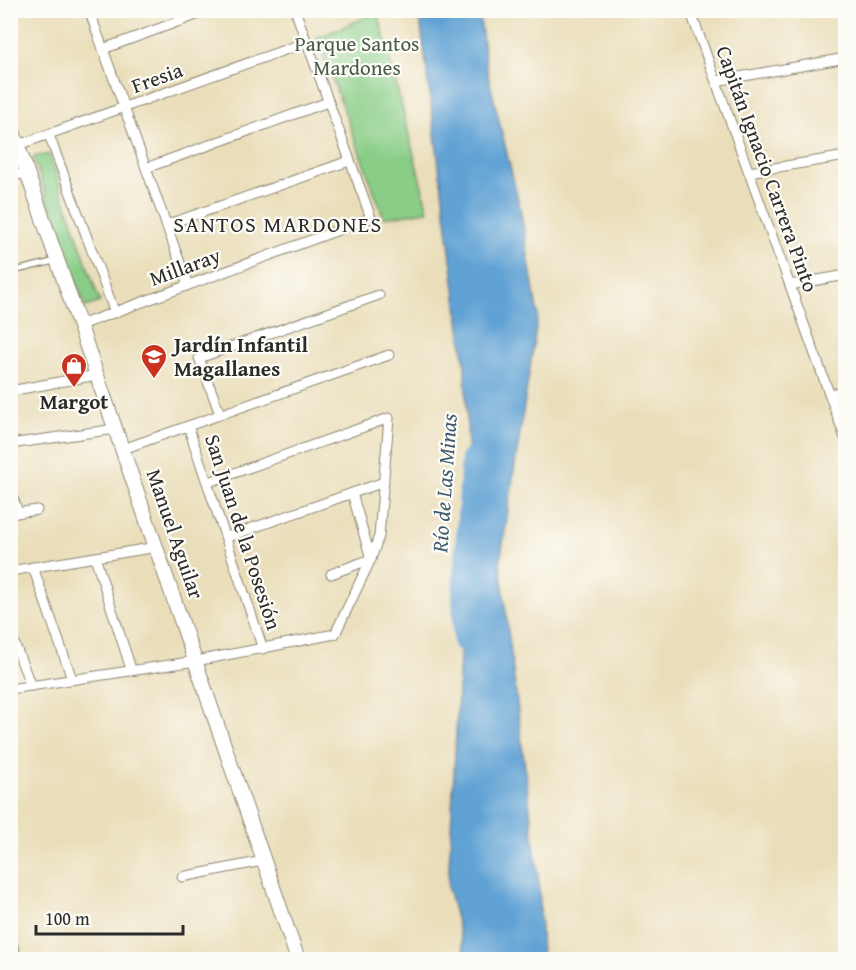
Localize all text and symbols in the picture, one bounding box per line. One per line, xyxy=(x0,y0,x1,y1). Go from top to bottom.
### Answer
park label: Parque Santos Mardones xyxy=(295,28,419,83)
street label: Capitán Ignacio Carrera Pinto xyxy=(708,41,826,296)
street label: Fresia xyxy=(127,54,187,101)
district label: SANTOS MARDONES xyxy=(173,208,383,240)
street label: Millaray xyxy=(145,239,225,294)
place label: Jardín Infantil Magallanes xyxy=(171,329,308,384)
school or university icon: Jardín Infantil Magallanes xyxy=(139,342,169,380)
shop icon: Margot xyxy=(59,351,89,389)
place label: Margot xyxy=(40,386,108,417)
water label: Río de Las Minas xyxy=(423,412,465,554)
street label: San Juan de la Posesión xyxy=(197,430,290,634)
street label: Manuel Aguilar xyxy=(139,465,212,603)
scale bar xyxy=(36,898,183,936)
text: 100 m xyxy=(45,905,90,932)

